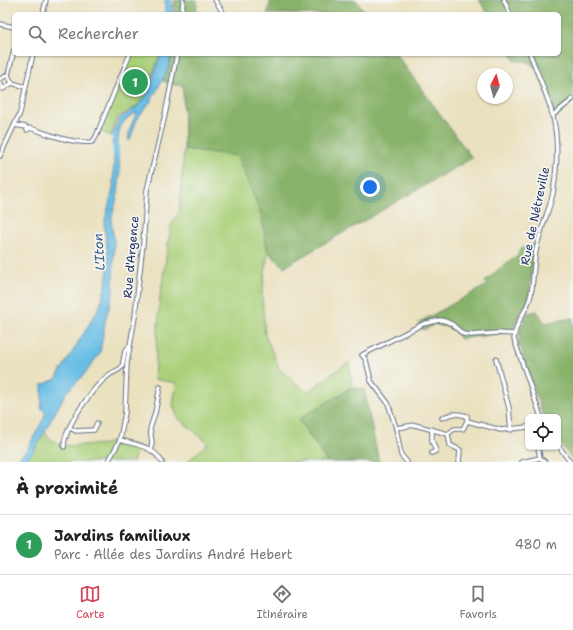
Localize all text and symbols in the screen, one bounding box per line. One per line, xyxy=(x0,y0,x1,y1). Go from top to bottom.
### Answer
search box xyxy=(12,12,561,56)
icon: search xyxy=(26,23,48,45)
text: Rechercher xyxy=(58,24,139,44)
pin: 1 xyxy=(122,67,148,97)
north arrow xyxy=(477,68,513,104)
street label: Rue de Nétreville xyxy=(517,165,553,267)
your location xyxy=(360,177,380,197)
street label: Rue d'Argence xyxy=(119,215,143,299)
water label: L'Iton xyxy=(89,233,109,271)
map controls xyxy=(525,414,561,450)
button: locate xyxy=(525,414,561,450)
text: À proximité xyxy=(16,477,118,499)
text: Jardins familiaux xyxy=(54,526,190,546)
text: 1 xyxy=(26,536,32,553)
text: 480 m xyxy=(515,536,557,553)
text: Parc · Allée des Jardins André Hebert xyxy=(54,546,293,563)
tab: Carte xyxy=(76,583,105,622)
tab: Itinéraire xyxy=(257,583,308,622)
tab: Favoris xyxy=(460,583,497,622)

